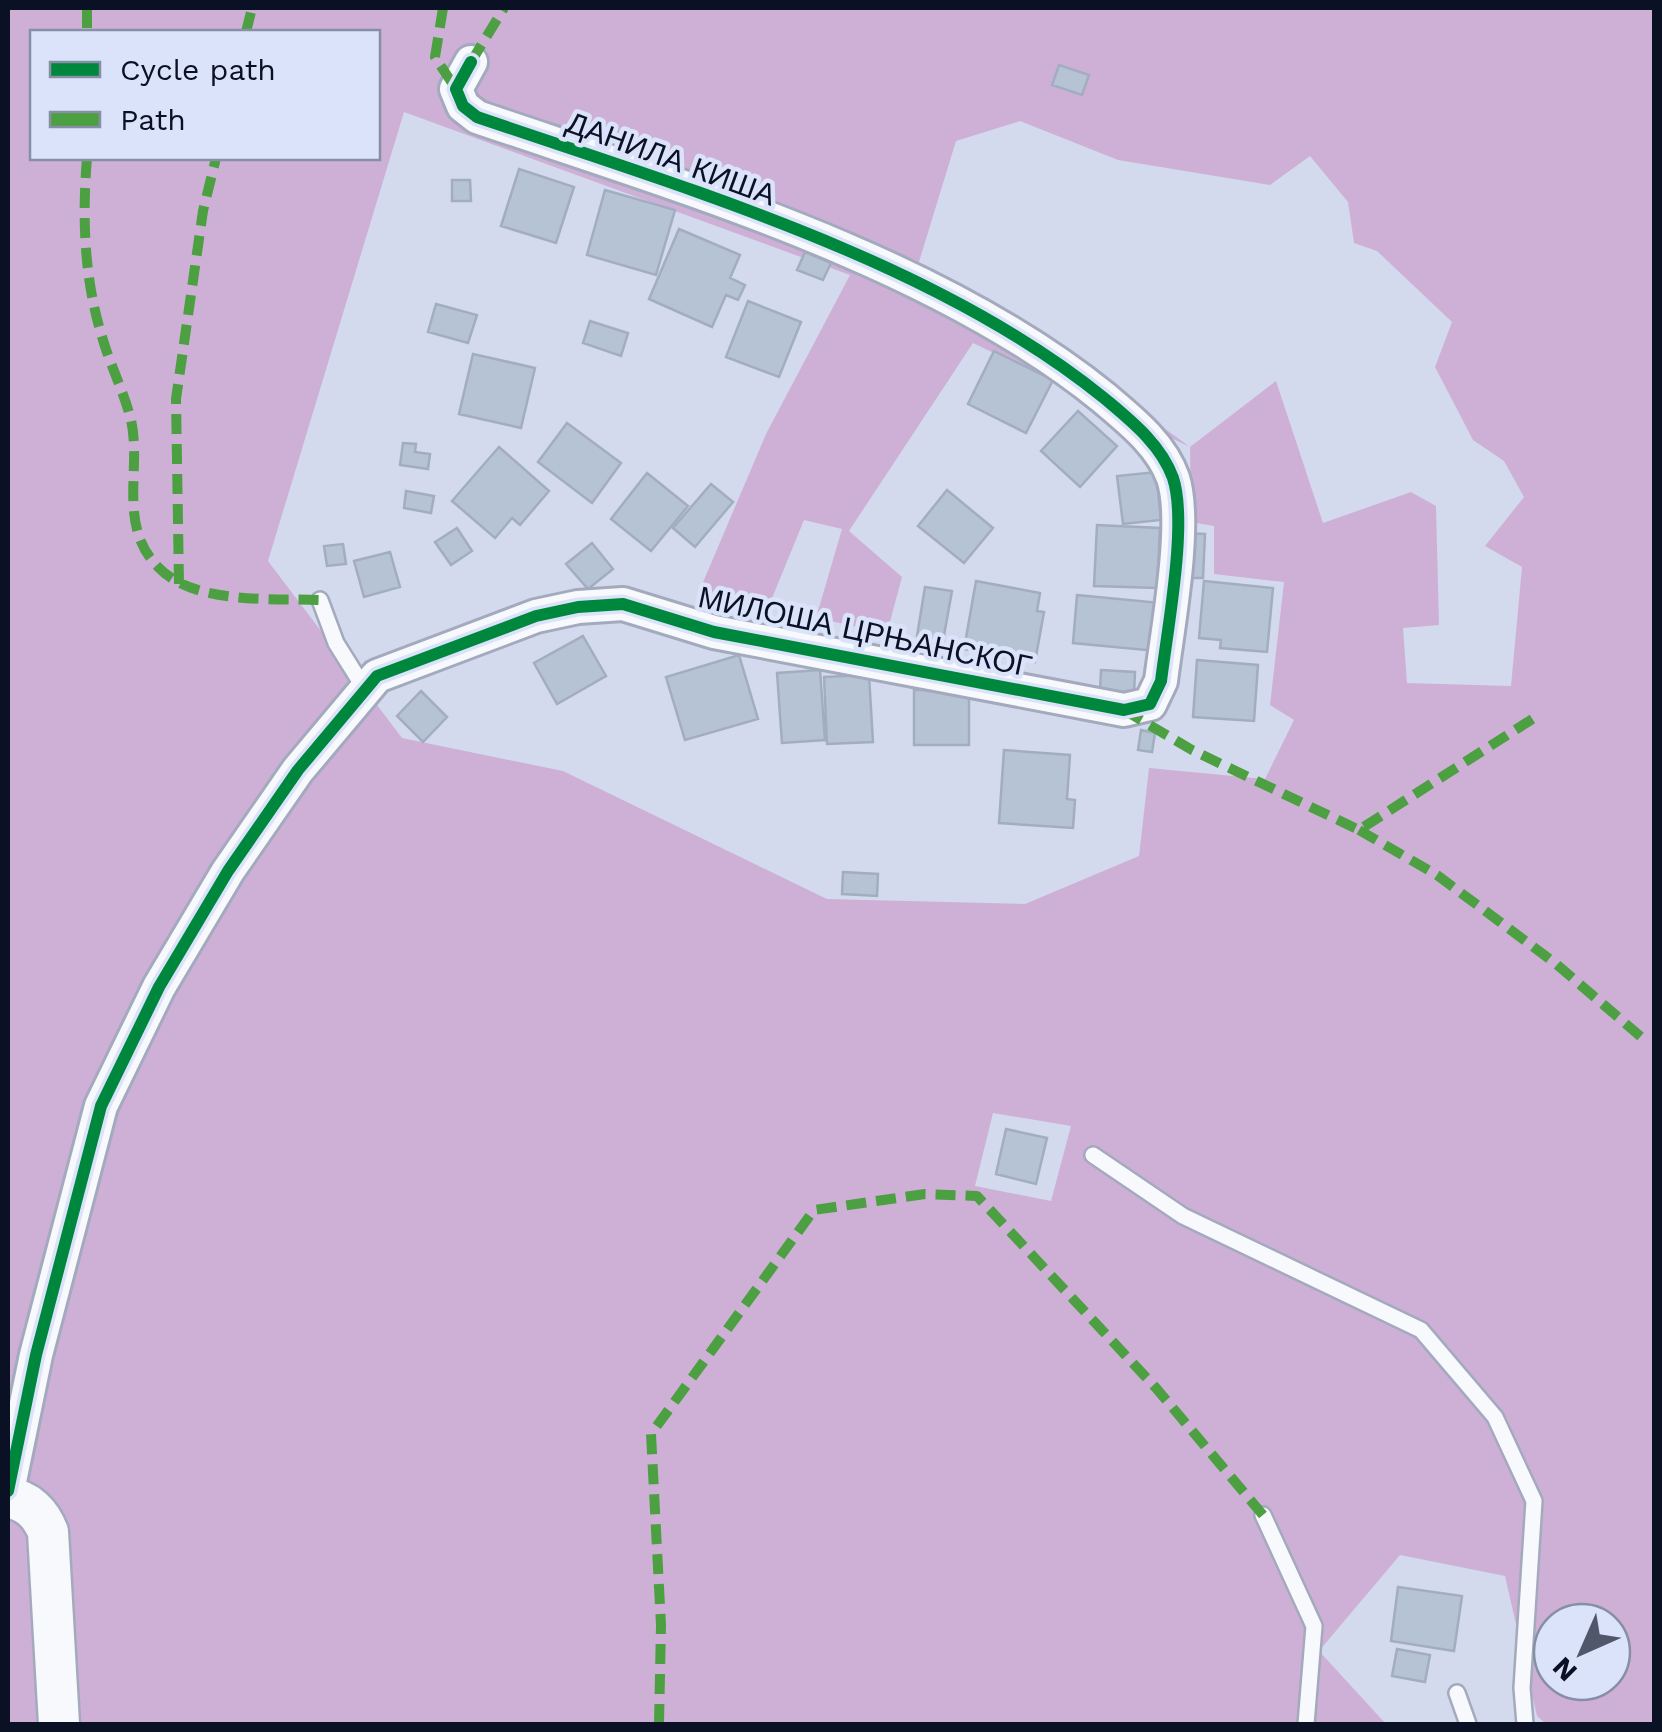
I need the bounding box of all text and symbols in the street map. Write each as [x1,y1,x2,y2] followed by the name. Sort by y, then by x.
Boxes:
[30,30,380,160] legend
[120,52,276,87] text: Cycle path
[120,102,186,137] text: Path
[562,104,781,213] street label: ДАНИЛА КИША
[695,579,1035,684] street label: МИЛОША ЦРЊАНСКОГ
[1532,1602,1632,1702] north arrow
[1546,1650,1584,1688] text: N

